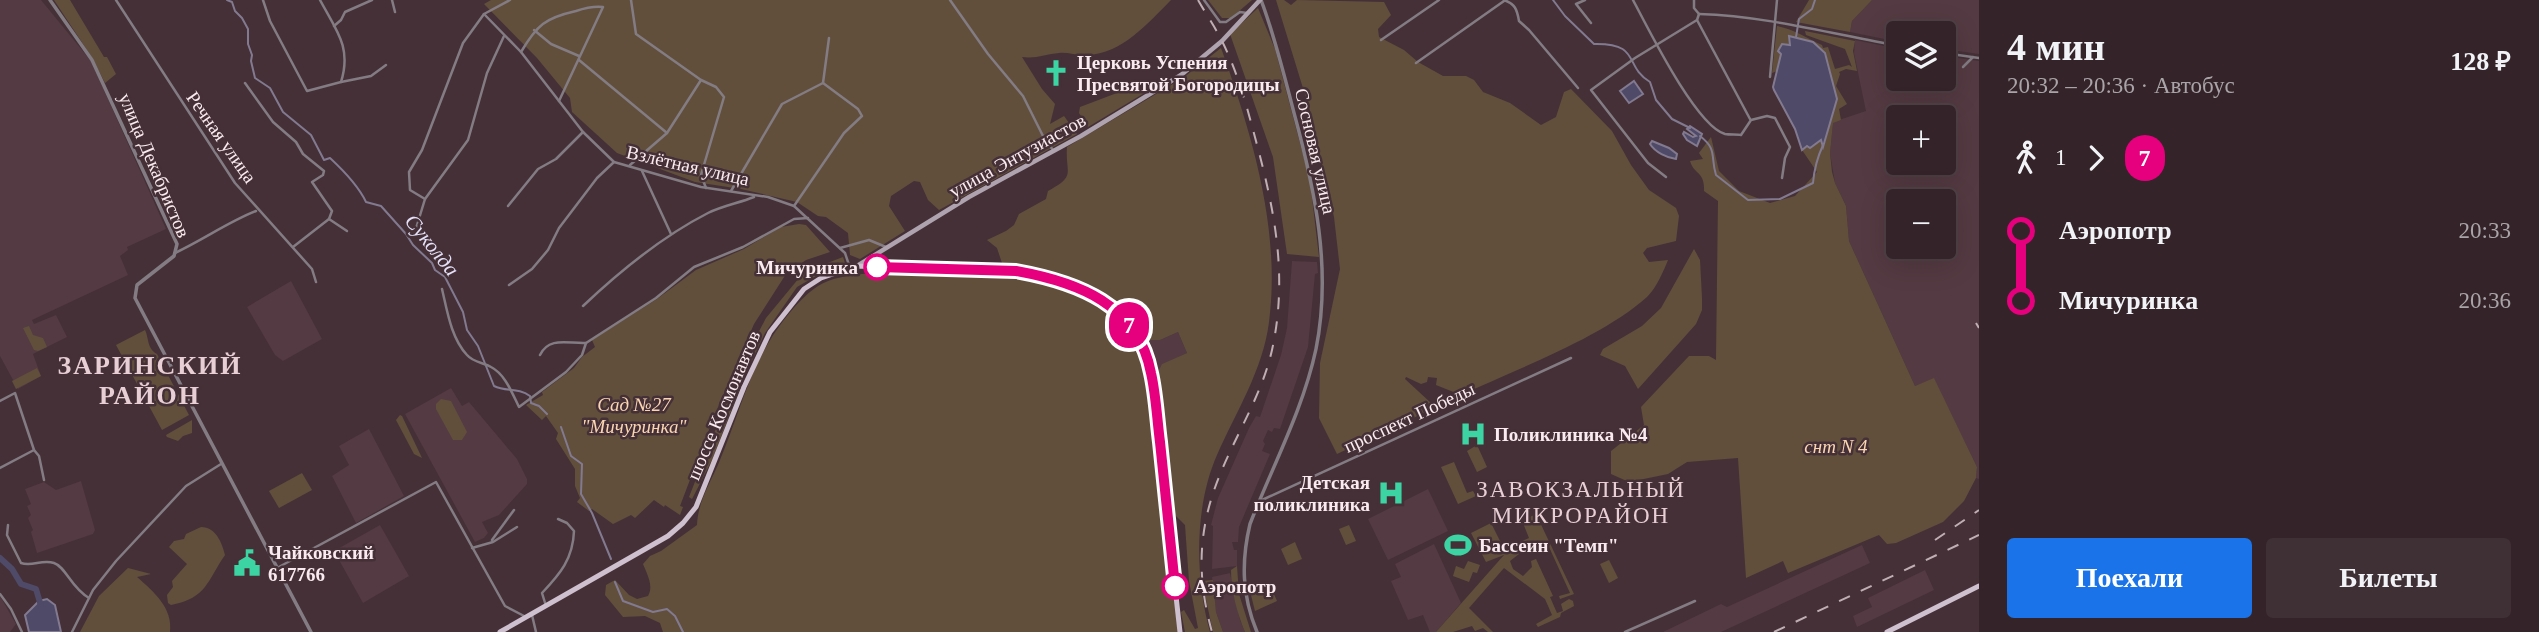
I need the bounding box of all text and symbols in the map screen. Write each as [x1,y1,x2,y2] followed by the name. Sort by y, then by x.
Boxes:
[1886,21,1956,259] map controls
[1886,21,1956,91] button: layers
[2007,26,2105,68] text: 4 мин
[2450,47,2511,76] text: 128 ₽
[1077,52,1280,95] place label: Церковь Успения Пресвятой Богородицы
[1041,58,1071,88] church icon: Церковь Успения Пресвятой Богородицы
[2007,73,2235,98] text: 20:32 – 20:36 · Автобус
[1291,86,1340,217] street label: Сосновая улица
[182,88,261,188] street label: Речная улица
[115,90,194,241] street label: улица Декабристов
[1886,105,1956,175] button: +
[945,109,1089,202] street label: улица Энтузиастов
[2007,139,2045,177] icon: walk
[2077,139,2115,177] icon: forward
[624,141,752,190] street label: Взлётная улица
[2055,145,2067,170] text: 1
[2139,145,2151,171] text: 7
[1886,189,1956,259] button: −
[400,209,464,281] water label: Суколда
[2059,216,2172,245] text: Аэропотр
[2459,218,2511,243] text: 20:33
[864,254,890,280] marker: Мичуринка
[756,257,858,278] place label: Мичуринка
[2059,286,2198,315] text: Мичуринка
[2459,288,2511,313] text: 20:36
[1106,302,1152,348] line badge: 7
[1123,312,1135,338] text: 7
[683,327,764,483] street label: шоссе Космонавтов
[58,351,242,410] district label: ЗАРИНСКИЙ РАЙОН
[1340,378,1478,457] street label: проспект Победы
[582,394,687,437] park label: Сад №27 "Мичуринка"
[1458,419,1488,449] hospital icon: Поликлиника №4
[1494,424,1648,445] place label: Поликлиника №4
[1804,436,1868,457] park label: снт N 4
[1254,472,1370,515] place label: Детская поликлиника
[1476,477,1686,528] district label: ЗАВОКЗАЛЬНЫЙ МИКРОРАЙОН
[1376,478,1406,508] hospital icon: Детская поликлиника
[1443,530,1473,560] sports icon: Бассеин "Темп"
[1479,535,1619,556] place label: Бассеин "Темп"
[2007,538,2252,618] button: Поехали
[2266,538,2511,618] button: Билеты
[268,542,374,585] place label: Чайковский 617766
[232,548,262,578] public building icon: Чайковский 617766
[1162,573,1188,599] marker: Аэропотр
[1194,576,1276,597] place label: Аэропотр

